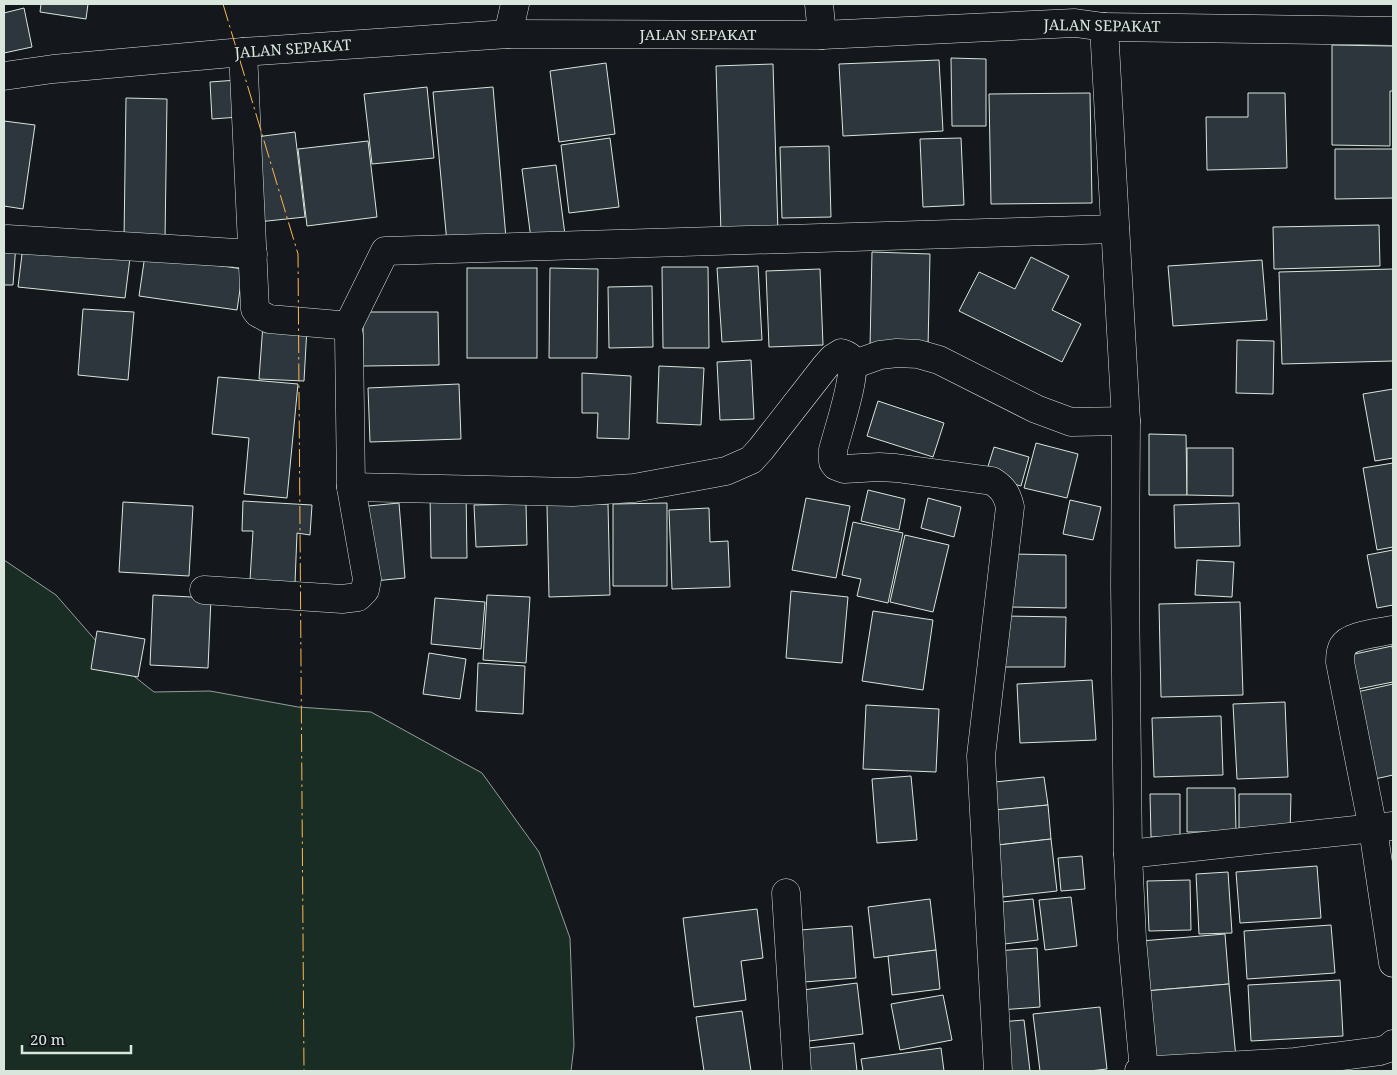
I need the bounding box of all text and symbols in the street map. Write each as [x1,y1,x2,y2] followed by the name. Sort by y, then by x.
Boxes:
[1042,14,1161,36] street label: JALAN SEPAKAT
[639,24,756,44] street label: JALAN SEPAKAT
[233,34,352,62] street label: JALAN SEPAKAT
[22,1022,131,1054] scale bar
[30,1029,65,1049] text: 20 m

